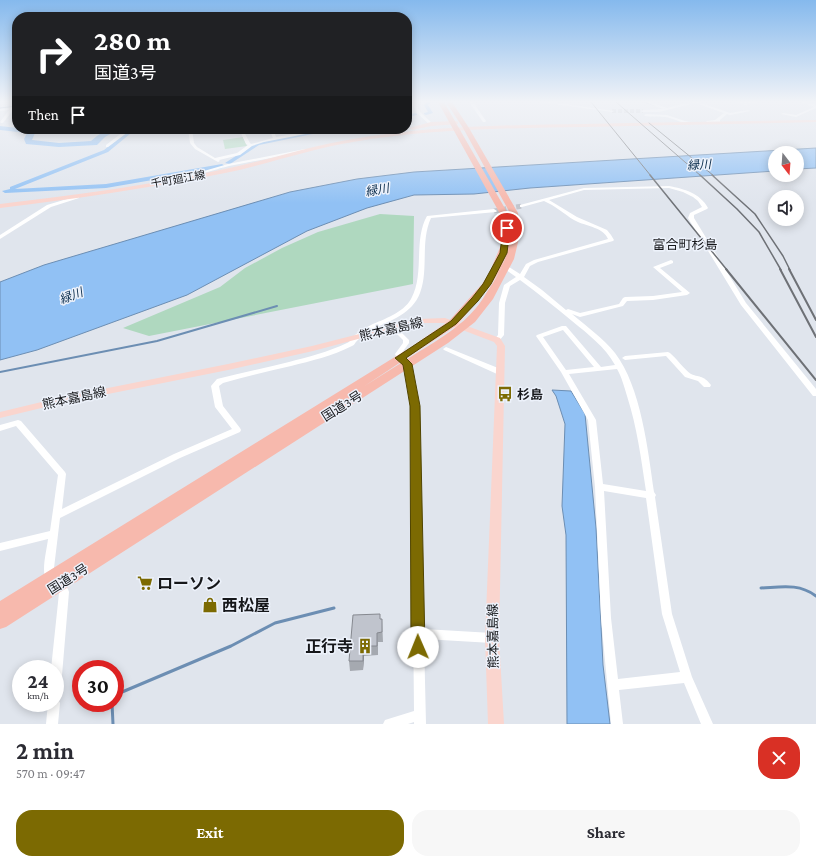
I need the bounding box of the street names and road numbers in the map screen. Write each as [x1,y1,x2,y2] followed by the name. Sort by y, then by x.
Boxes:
[150,168,206,190] street label: 千町廻江線
[358,314,424,344] street label: 熊本嘉島線
[41,384,107,412] street label: 熊本嘉島線
[319,388,365,424] street label: 国道3号
[45,561,91,597] street label: 国道3号
[485,603,501,669] street label: 熊本嘉島線

